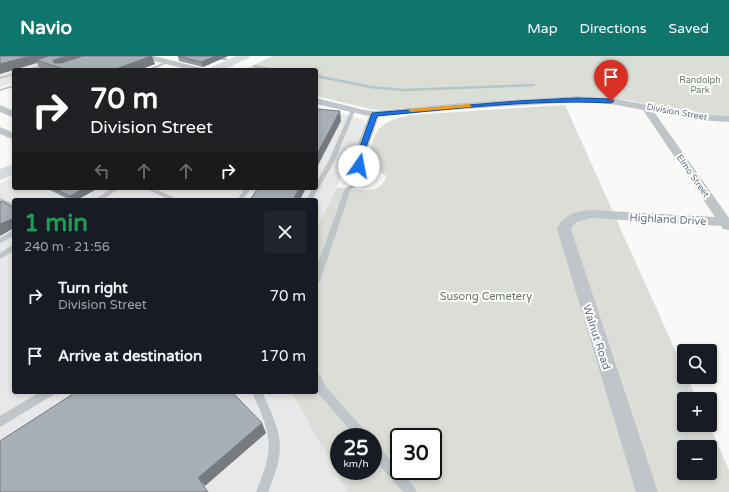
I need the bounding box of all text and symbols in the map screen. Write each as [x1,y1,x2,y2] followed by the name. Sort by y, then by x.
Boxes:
[20,17,72,39] text: Navio
[527,20,558,37] text: Map
[580,20,647,37] text: Directions
[669,20,709,37] text: Saved
[594,60,628,101] pin
[600,66,622,88] icon: arrive
[679,75,721,96] park label: Randolph Park
[90,82,158,116] text: 70 m
[24,84,76,136] icon: right
[646,102,709,123] street label: Division Street
[90,116,213,138] text: Division Street
[338,145,380,187] position arrow
[674,153,712,200] street label: Elmo Street
[91,160,113,182] icon: left
[133,160,155,182] icon: ahead
[175,160,197,182] icon: ahead
[217,160,239,182] icon: right
[24,209,88,238] text: 1 min
[264,211,306,253] button: close
[629,211,707,228] street label: Highland Drive
[24,239,110,255] text: 240 m · 21:56
[58,279,128,297] text: Turn right
[24,285,46,307] icon: right
[269,287,306,305] text: 70 m
[440,290,532,303] park label: Susong Cemetery
[58,297,147,313] text: Division Street
[580,303,613,371] street label: Walnut Road
[677,344,717,480] map controls
[677,344,717,384] button: search
[24,345,46,367] icon: arrive
[58,347,202,365] text: Arrive at destination
[260,347,306,365] text: 170 m
[677,392,717,432] button: +
[390,428,442,480] speed limit sign: 30
[343,437,369,461] text: 25
[677,440,717,480] button: −
[343,458,369,470] text: km/h

